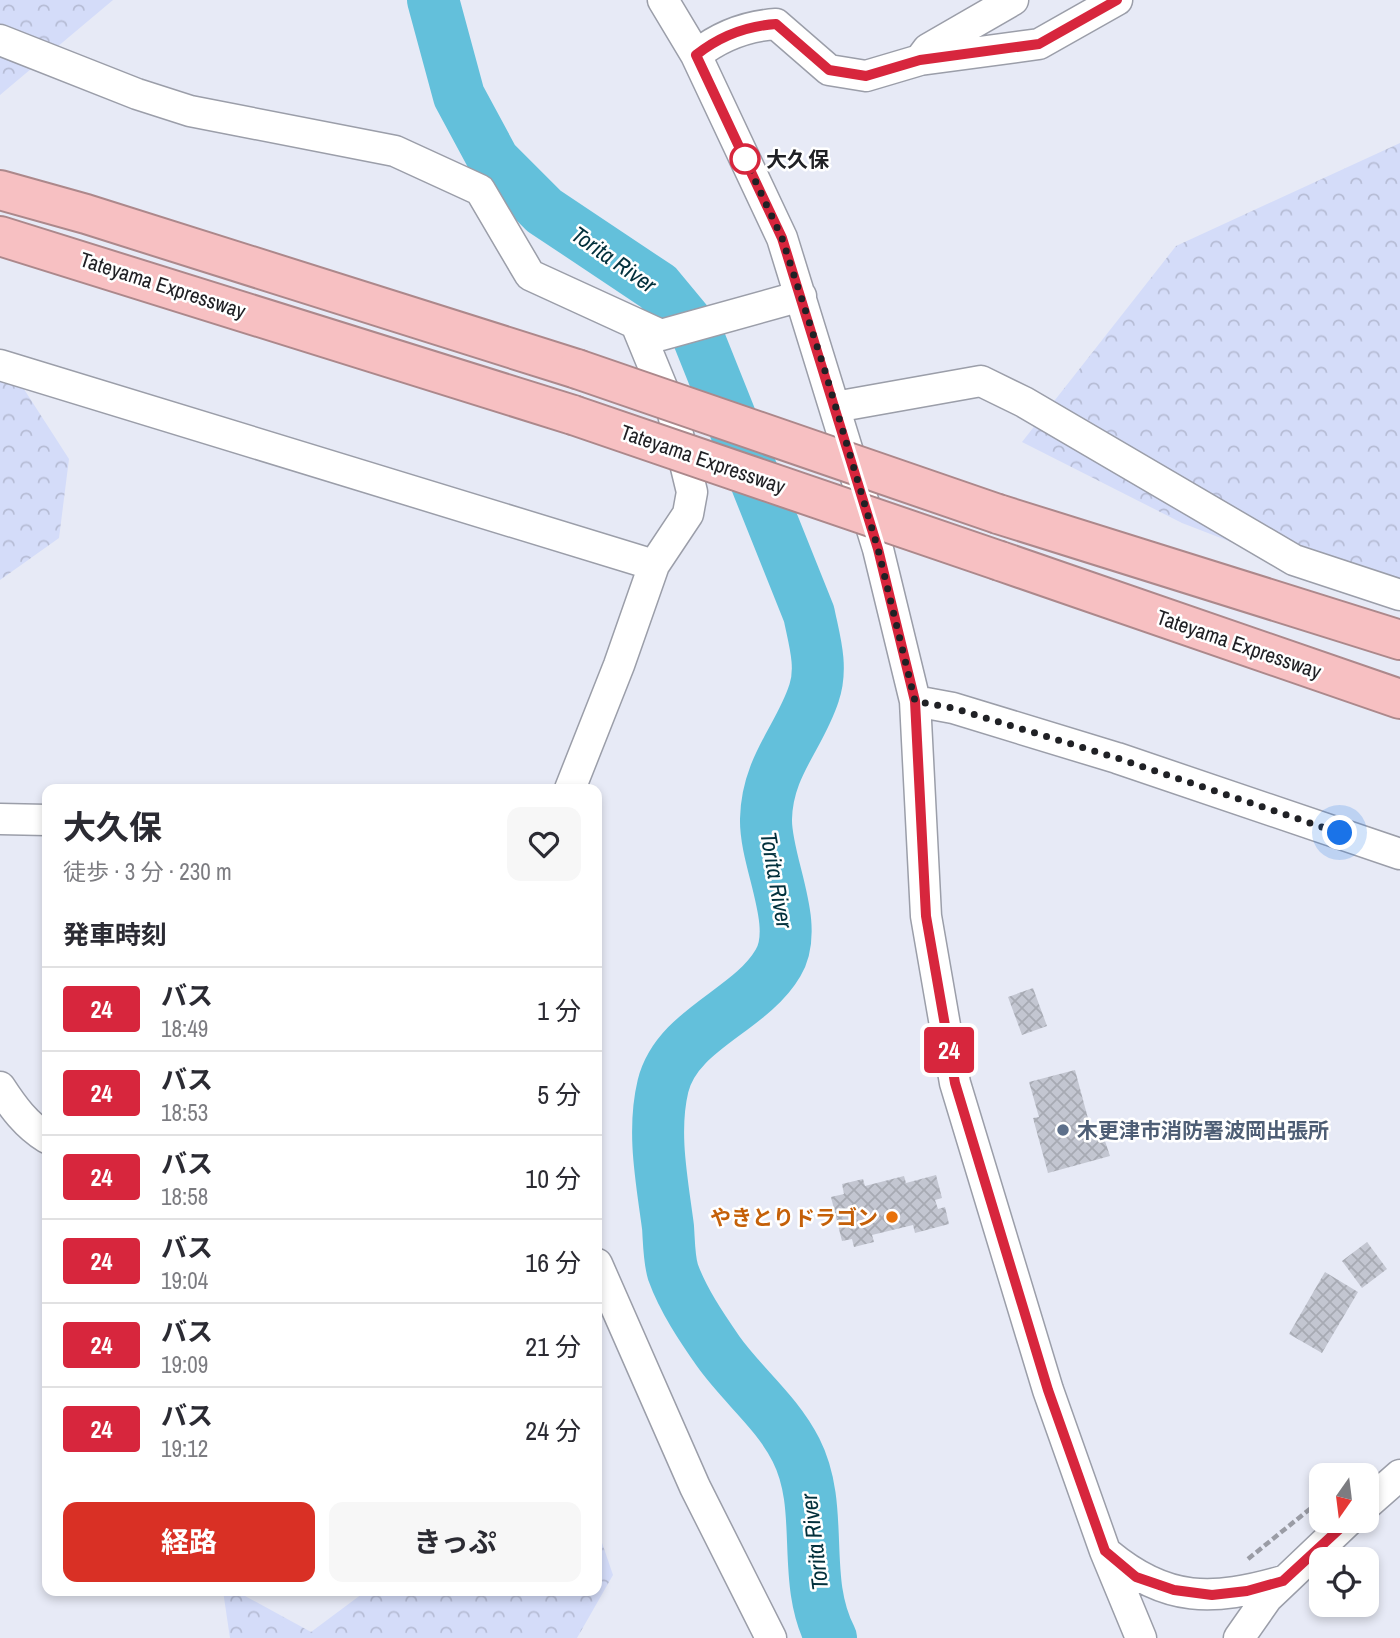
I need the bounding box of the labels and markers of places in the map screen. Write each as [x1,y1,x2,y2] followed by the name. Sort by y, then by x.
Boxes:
[730,144,760,174] marker: 大久保
[766,145,830,174] place label: 大久保
[1077,1116,1329,1145] place label: 木更津市消防署波岡出張所
[1055,1122,1071,1138] marker: 木更津市消防署波岡出張所
[710,1203,878,1232] place label: やきとりドラゴン
[884,1209,900,1225] marker: やきとりドラゴン

